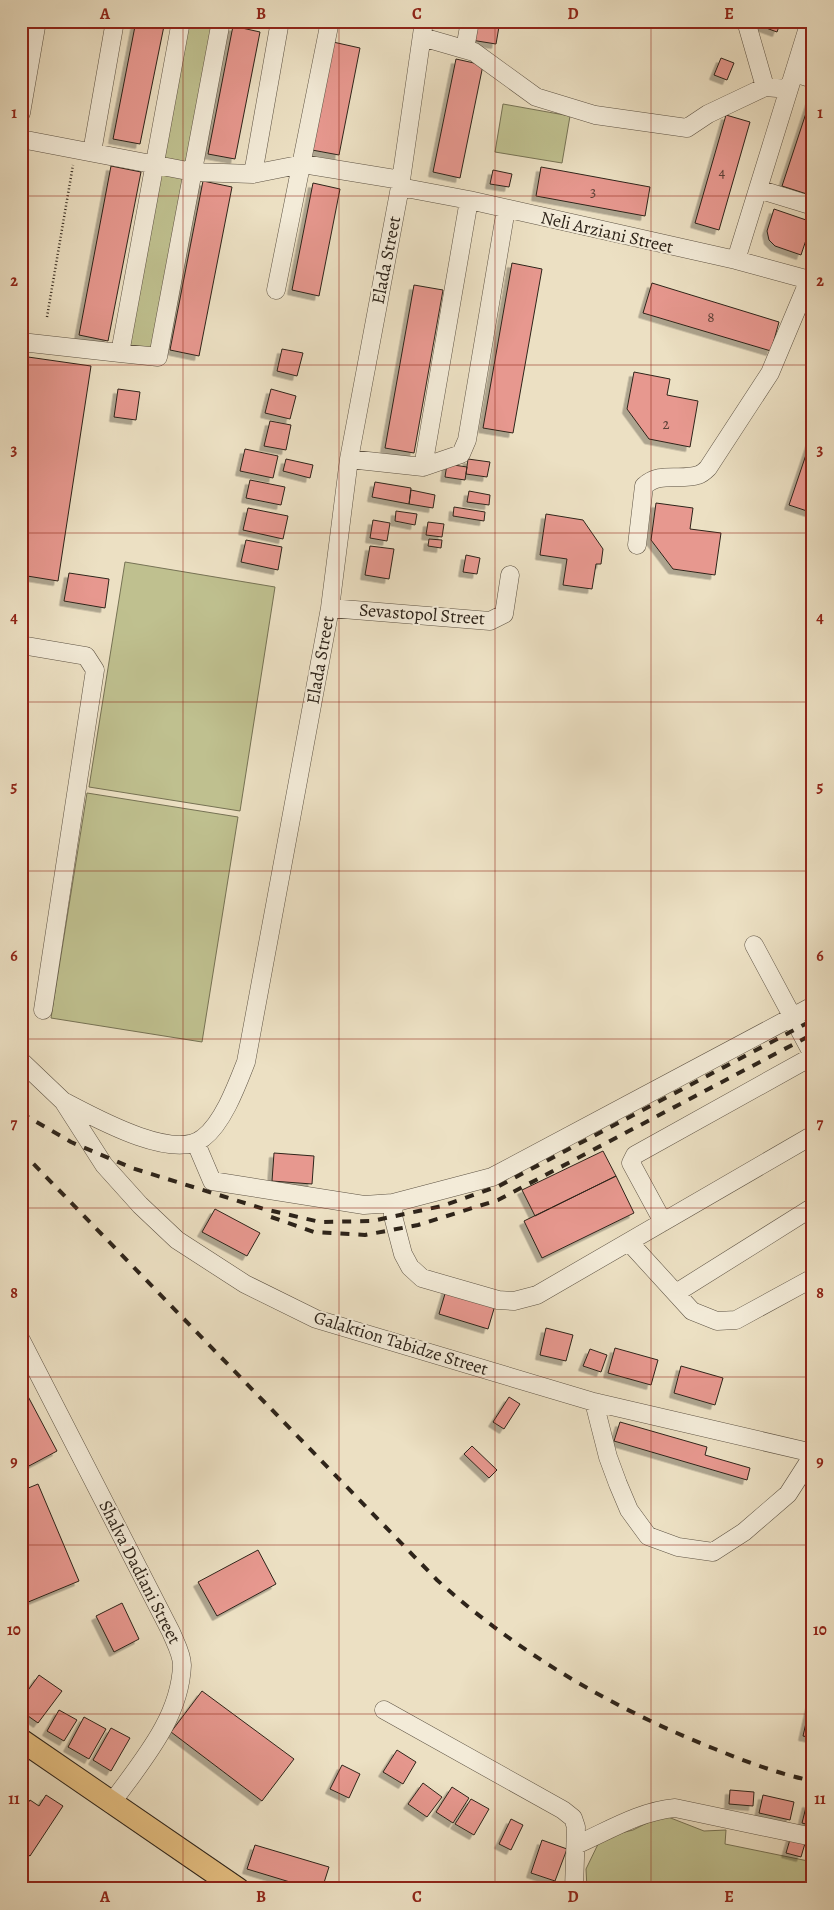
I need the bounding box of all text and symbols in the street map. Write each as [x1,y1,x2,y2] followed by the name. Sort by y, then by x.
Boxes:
[99,3,111,25] text: A
[256,3,266,25] text: B
[412,3,422,25] text: C
[567,3,579,25] text: D
[724,3,734,25] text: E
[11,102,17,124] text: 1
[817,102,823,124] text: 1
[719,162,726,182] house number: 4
[590,182,596,202] house number: 3
[538,205,676,259] street label: Neli Arziani Street
[366,214,406,306] street label: Elada Street
[10,270,18,292] text: 2
[816,270,824,292] text: 2
[707,307,715,327] house number: 8
[662,414,670,434] house number: 2
[11,439,18,461] text: 3
[817,439,824,461] text: 3
[358,598,486,630] street label: Sevastopol Street
[10,607,18,629] text: 4
[816,607,824,629] text: 4
[300,614,340,706] street label: Elada Street
[11,776,18,798] text: 5
[817,776,824,798] text: 5
[10,945,18,967] text: 6
[816,945,824,967] text: 6
[11,1113,18,1135] text: 7
[817,1113,824,1135] text: 7
[10,1282,18,1304] text: 8
[816,1282,824,1304] text: 8
[311,1305,491,1381] street label: Galaktion Tabidze Street
[10,1451,18,1473] text: 9
[816,1451,824,1473] text: 9
[93,1496,187,1648] street label: Shalva Dadiani Street
[7,1619,21,1641] text: 10
[813,1619,827,1641] text: 10
[8,1788,20,1810] text: 11
[814,1788,826,1810] text: 11
[99,1886,111,1908] text: A
[256,1886,266,1908] text: B
[412,1886,422,1908] text: C
[567,1886,579,1908] text: D
[724,1886,734,1908] text: E

